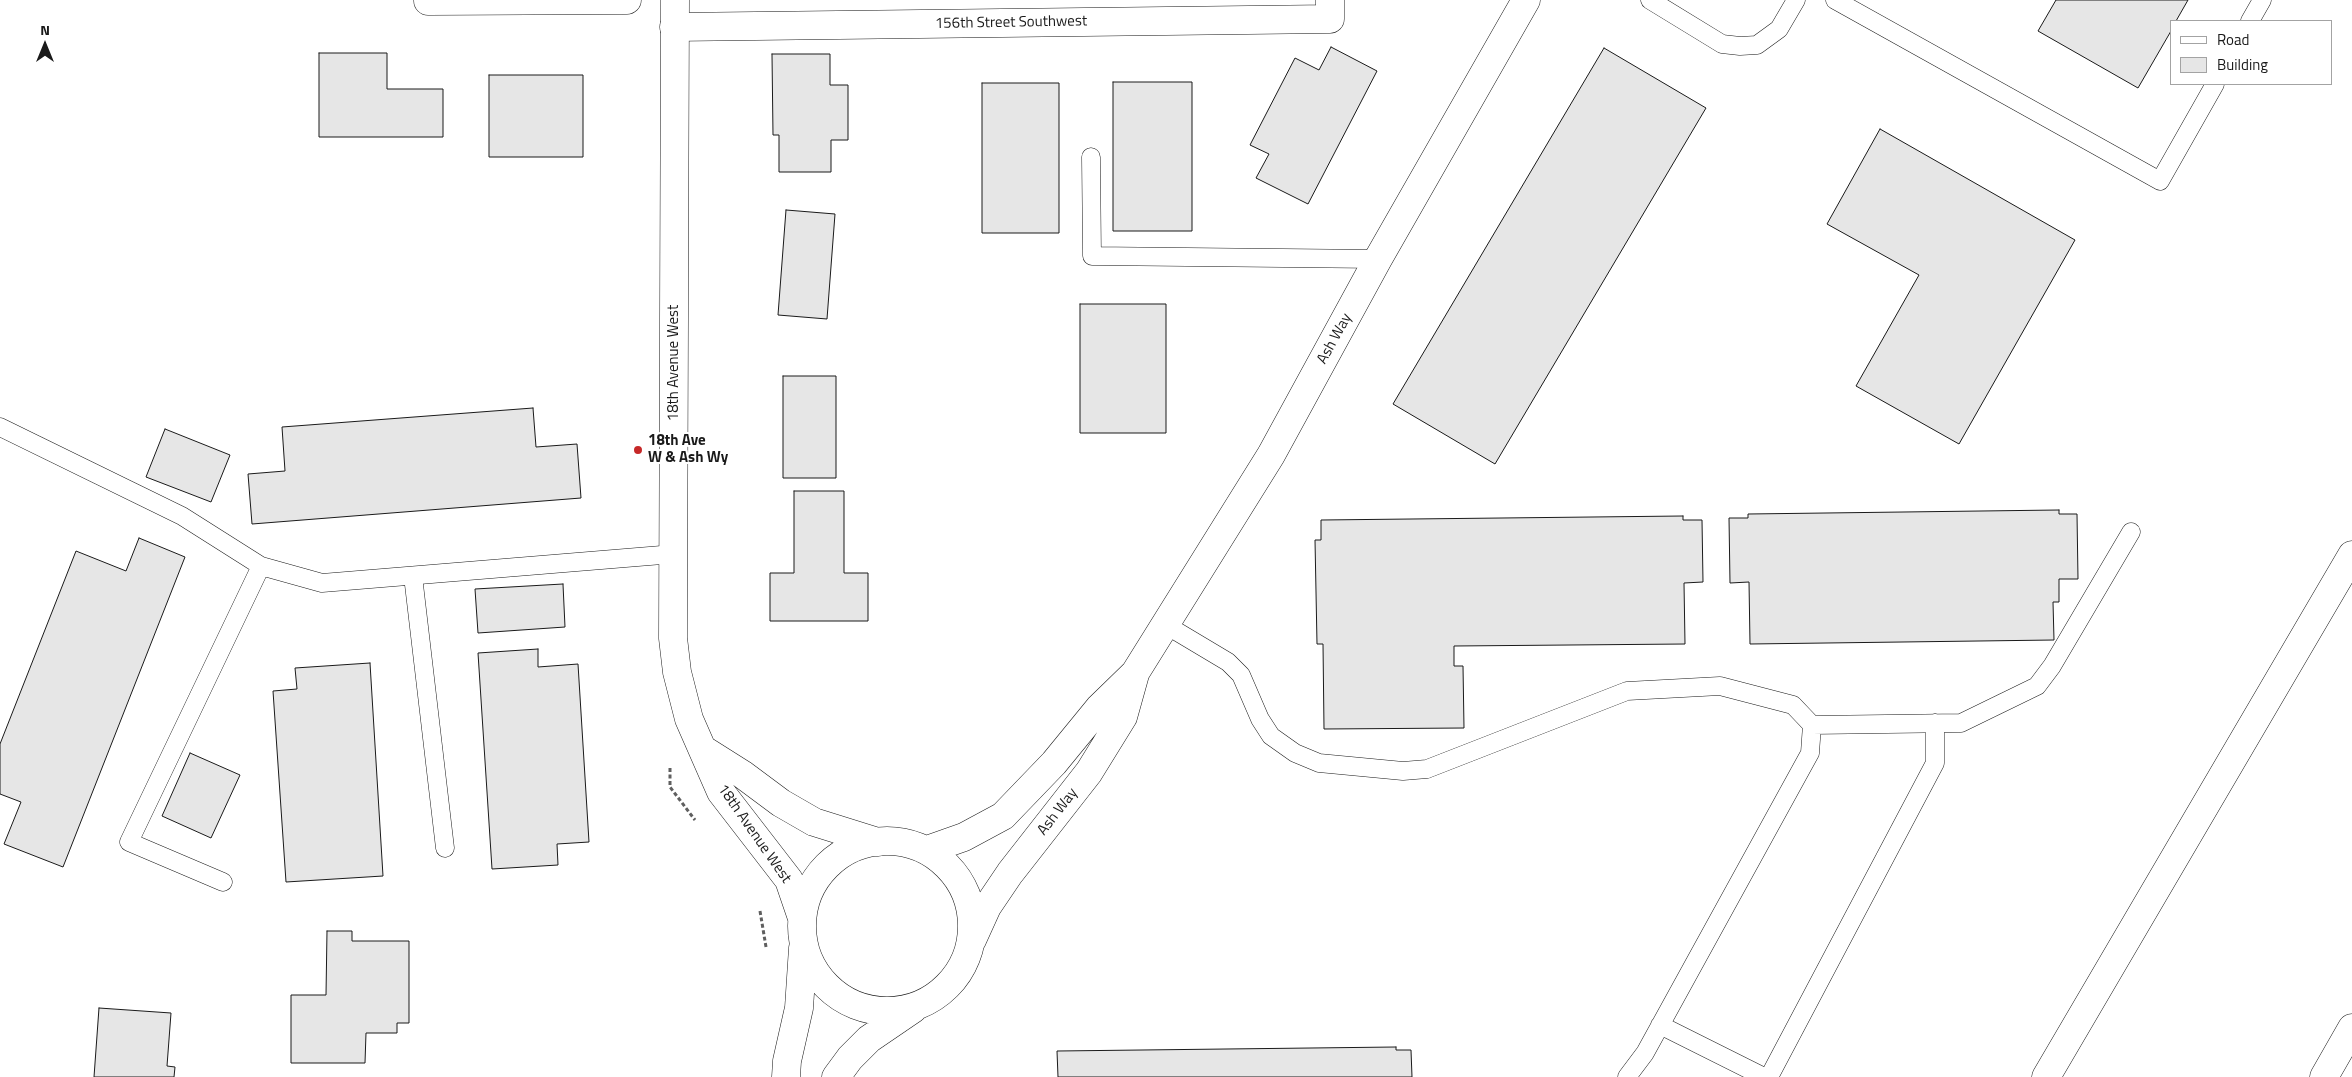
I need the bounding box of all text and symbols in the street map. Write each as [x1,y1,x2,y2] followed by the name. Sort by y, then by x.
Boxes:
[935,13,1087,33] street label: 156th Street Southwest
[40,19,50,40] text: N
[20,20,70,70] north arrow
[2170,20,2332,85] legend
[2217,28,2249,51] text: Road
[2217,53,2268,76] text: Building
[665,305,683,421] street label: 18th Avenue West
[1314,311,1356,367] street label: Ash Way
[648,432,728,467] place label: 18th Ave W & Ash Wy
[632,444,644,456] marker: 18th Ave W & Ash Wy
[713,781,795,887] street label: 18th Avenue West
[1034,785,1082,839] street label: Ash Way

